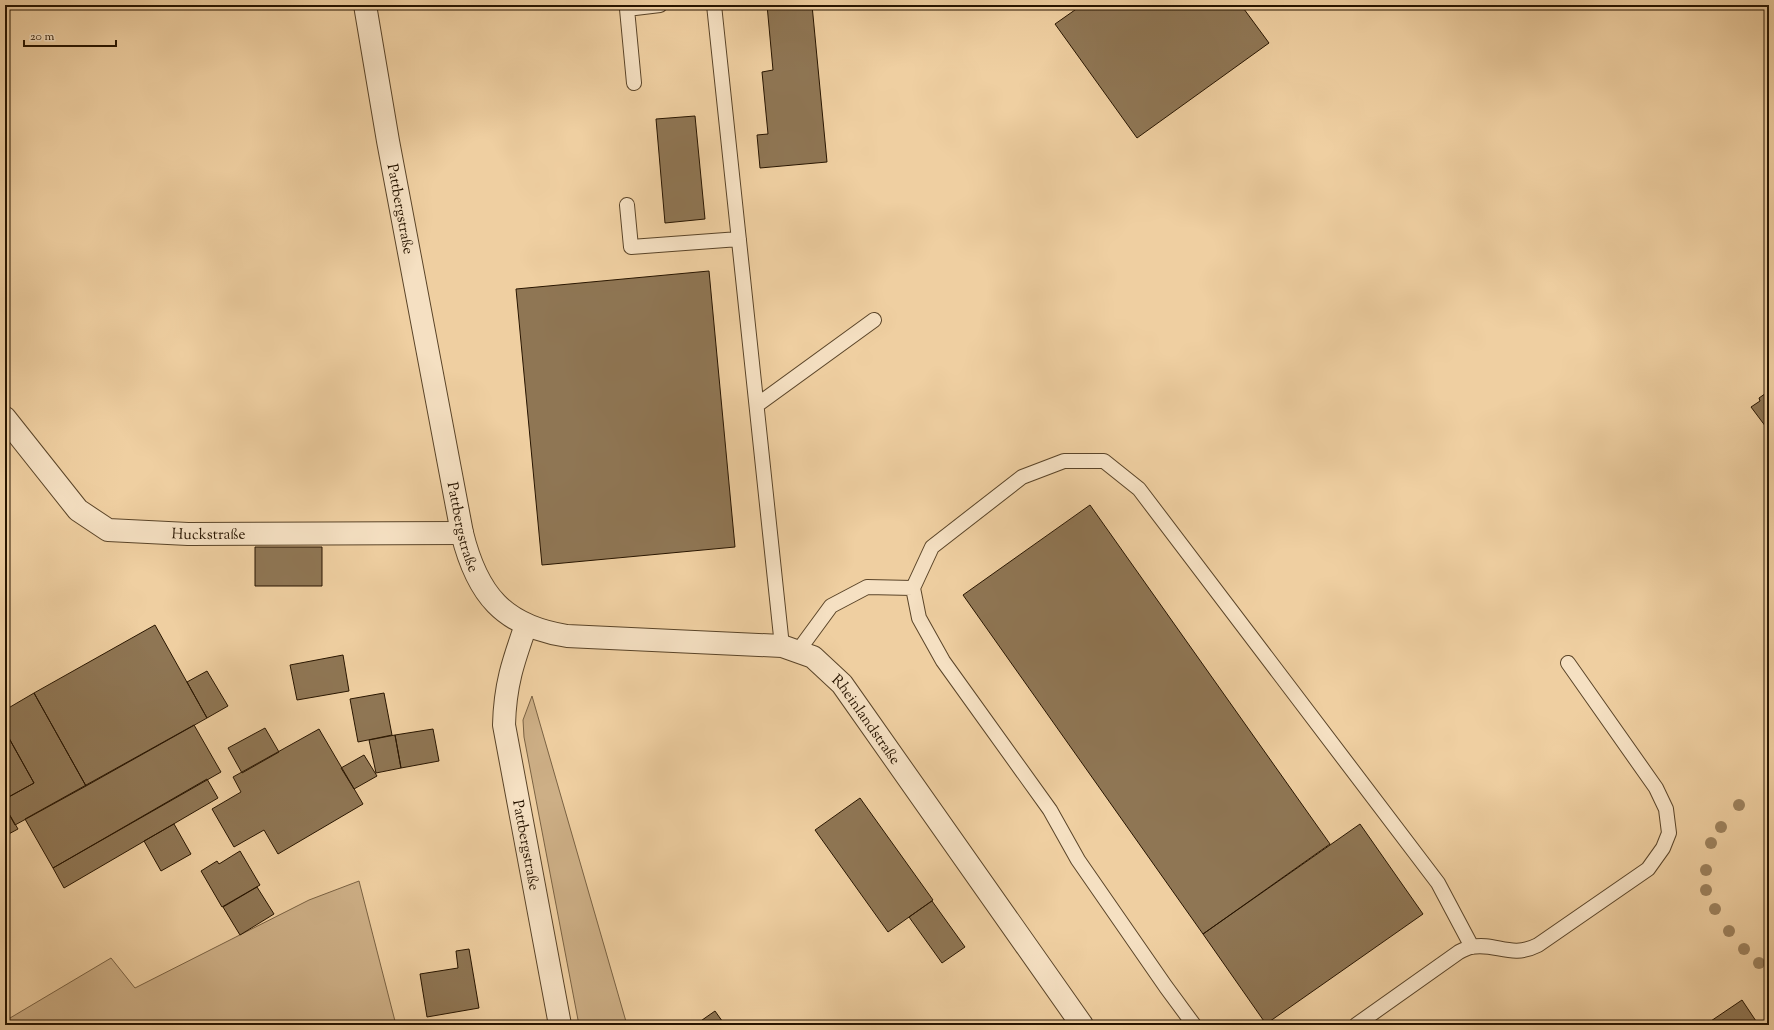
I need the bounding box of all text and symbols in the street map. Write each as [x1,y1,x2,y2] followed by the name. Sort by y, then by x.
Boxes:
[24,22,116,48] scale bar
[30,28,55,46] text: 20 m
[381,162,418,256] street label: Pattbergstraße
[441,480,483,576] street label: Pattbergstraße
[171,524,245,546] street label: Huckstraße
[826,670,905,769] street label: Rheinlandstraße
[506,798,544,892] street label: Pattbergstraße

